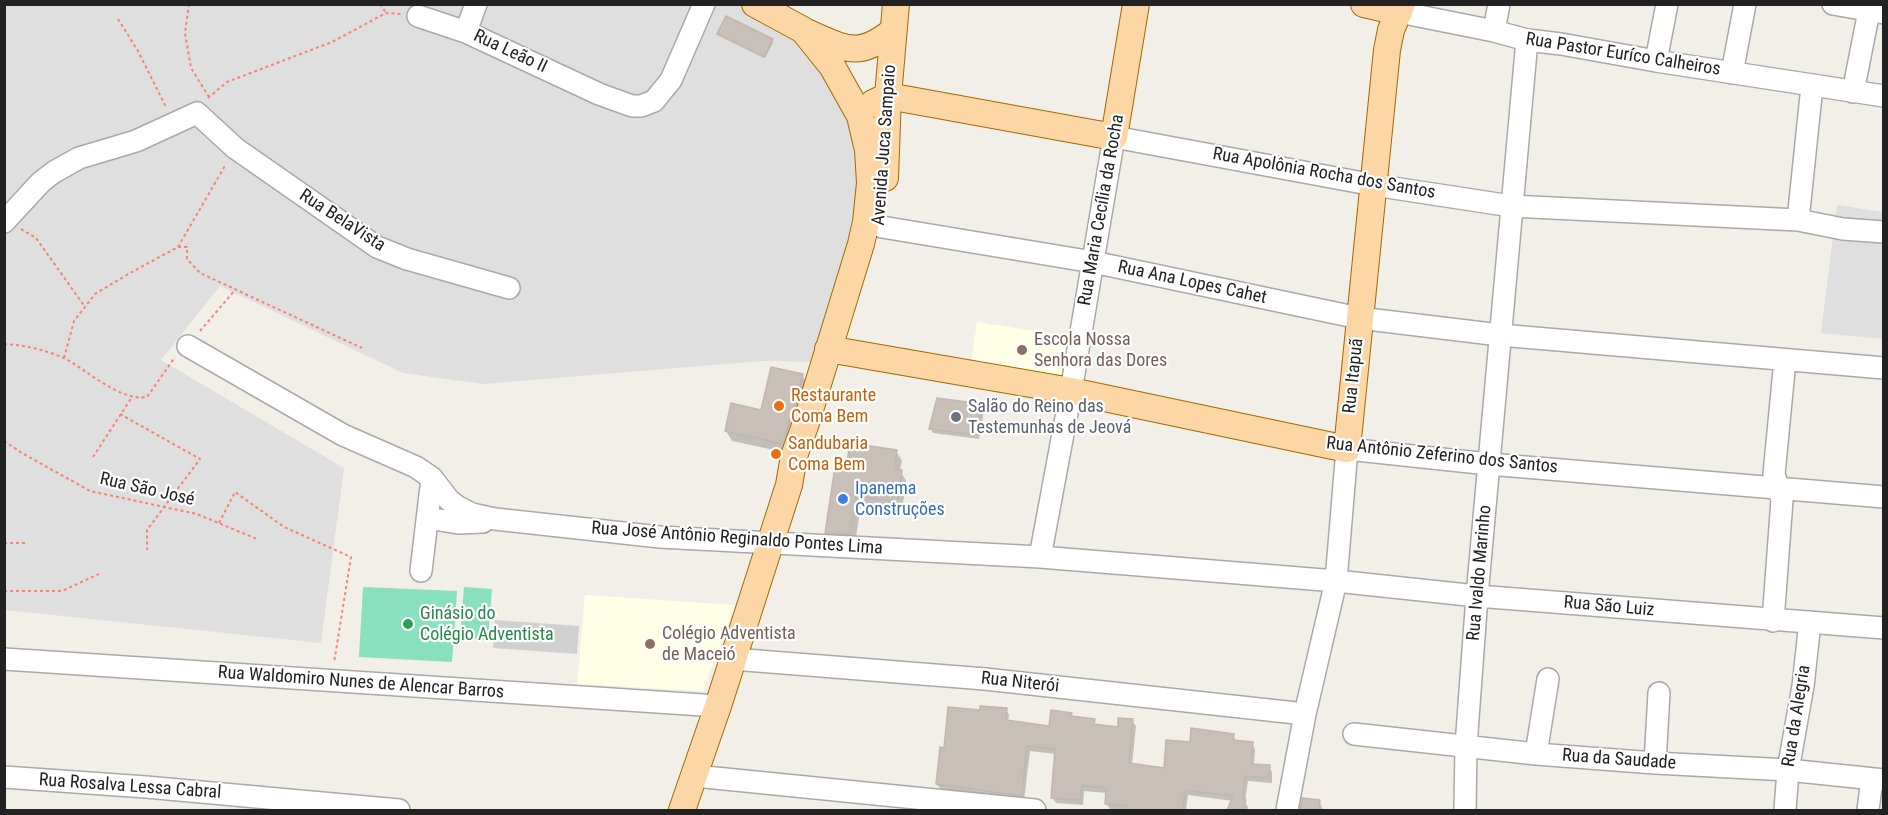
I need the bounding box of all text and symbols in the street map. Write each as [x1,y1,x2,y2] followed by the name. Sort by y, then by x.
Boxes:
[470,26,550,78] street label: Rua Leão II
[1524,29,1722,81] street label: Rua Pastor Euríco Calheiros
[869,64,901,226] street label: Avenida Juca Sampaio
[1075,113,1129,307] street label: Rua Maria Cecília da Rocha
[1211,144,1437,204] street label: Rua Apolônia Rocha dos Santos
[295,185,389,257] street label: Rua BelaVista
[1116,257,1268,309] street label: Rua Ana Lopes Cahet
[1034,329,1167,372] place label: Escola Nossa Senhora das Dores
[1339,337,1369,415] street label: Rua Itapuã
[1015,343,1029,357] marker: Escola Nossa Senhora das Dores
[791,385,876,428] place label: Restaurante Coma Bem
[968,396,1131,438] place label: Salão do Reino das Testemunhas de Jeová
[772,399,786,413] marker: Restaurante Coma Bem
[949,410,963,424] marker: Salão do Reino das Testemunhas de Jeová
[788,433,868,476] place label: Sandubaria Coma Bem
[1325,433,1559,479] street label: Rua Antônio Zeferino dos Santos
[769,447,783,461] marker: Sandubaria Coma Bem
[98,469,196,511] street label: Rua São José
[855,478,945,520] place label: Ipanema Construções
[836,492,850,506] marker: Ipanema Construções
[1463,504,1497,642] street label: Rua Ivaldo Marinho
[591,518,883,560] street label: Rua José Antônio Reginaldo Pontes Lima
[1563,592,1655,622] street label: Rua São Luiz
[420,603,554,646] place label: Ginásio do Colégio Adventista
[401,617,415,631] marker: Ginásio do Colégio Adventista
[662,623,796,666] place label: Colégio Adventista de Maceió
[643,637,657,651] marker: Colégio Adventista de Maceió
[217,662,505,704] street label: Rua Waldomiro Nunes de Alencar Barros
[1778,664,1816,768] street label: Rua da Alegria
[980,668,1060,698] street label: Rua Niterói
[1561,745,1677,775] street label: Rua da Saudade
[38,770,222,804] street label: Rua Rosalva Lessa Cabral

